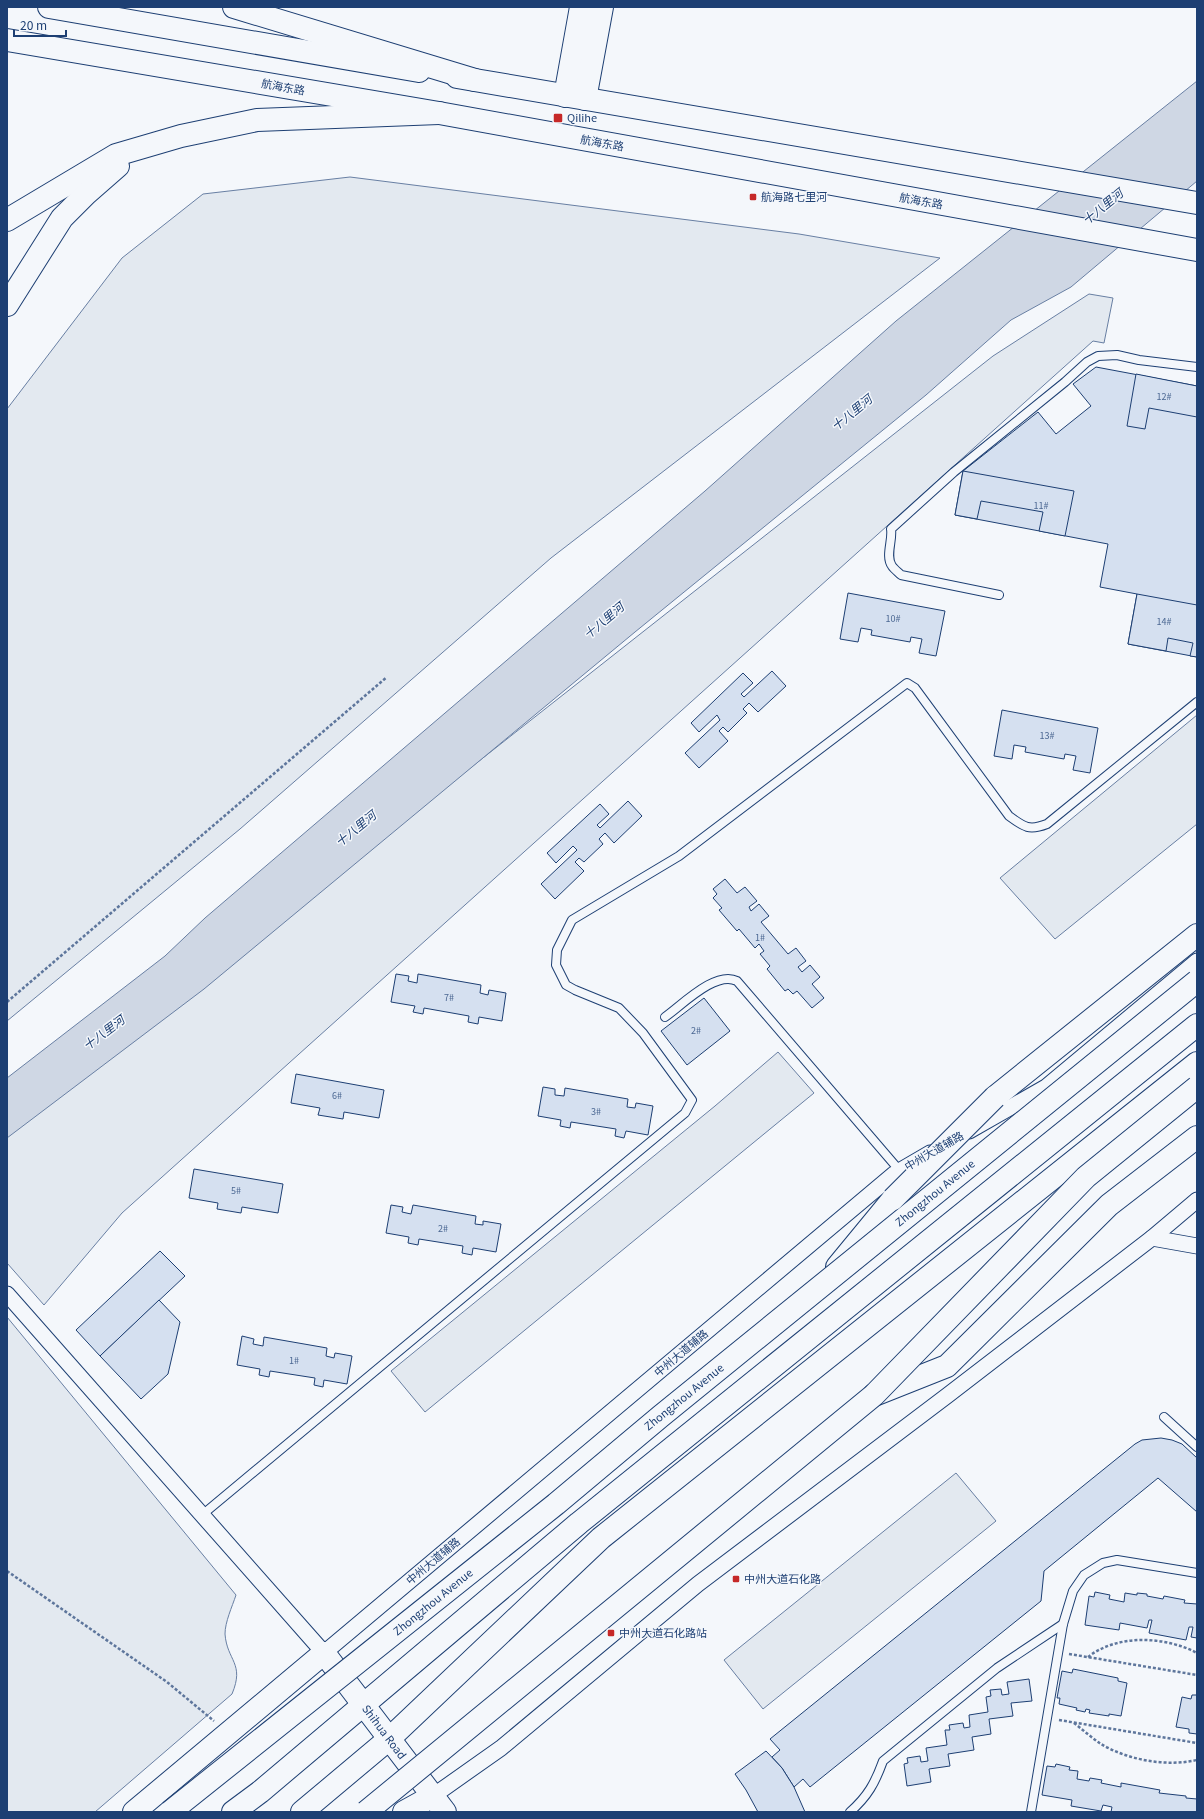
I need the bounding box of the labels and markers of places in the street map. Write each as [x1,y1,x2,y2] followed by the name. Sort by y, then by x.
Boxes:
[567,109,597,125] place label: Qilihe
[552,112,564,124] marker: Qilihe
[761,188,827,204] place label: 航海路七里河
[748,192,758,202] marker: 航海路七里河
[744,1570,821,1586] place label: 中州大道石化路
[731,1574,741,1584] marker: 中州大道石化路
[619,1624,707,1640] place label: 中州大道石化路站
[606,1628,616,1638] marker: 中州大道石化路站

